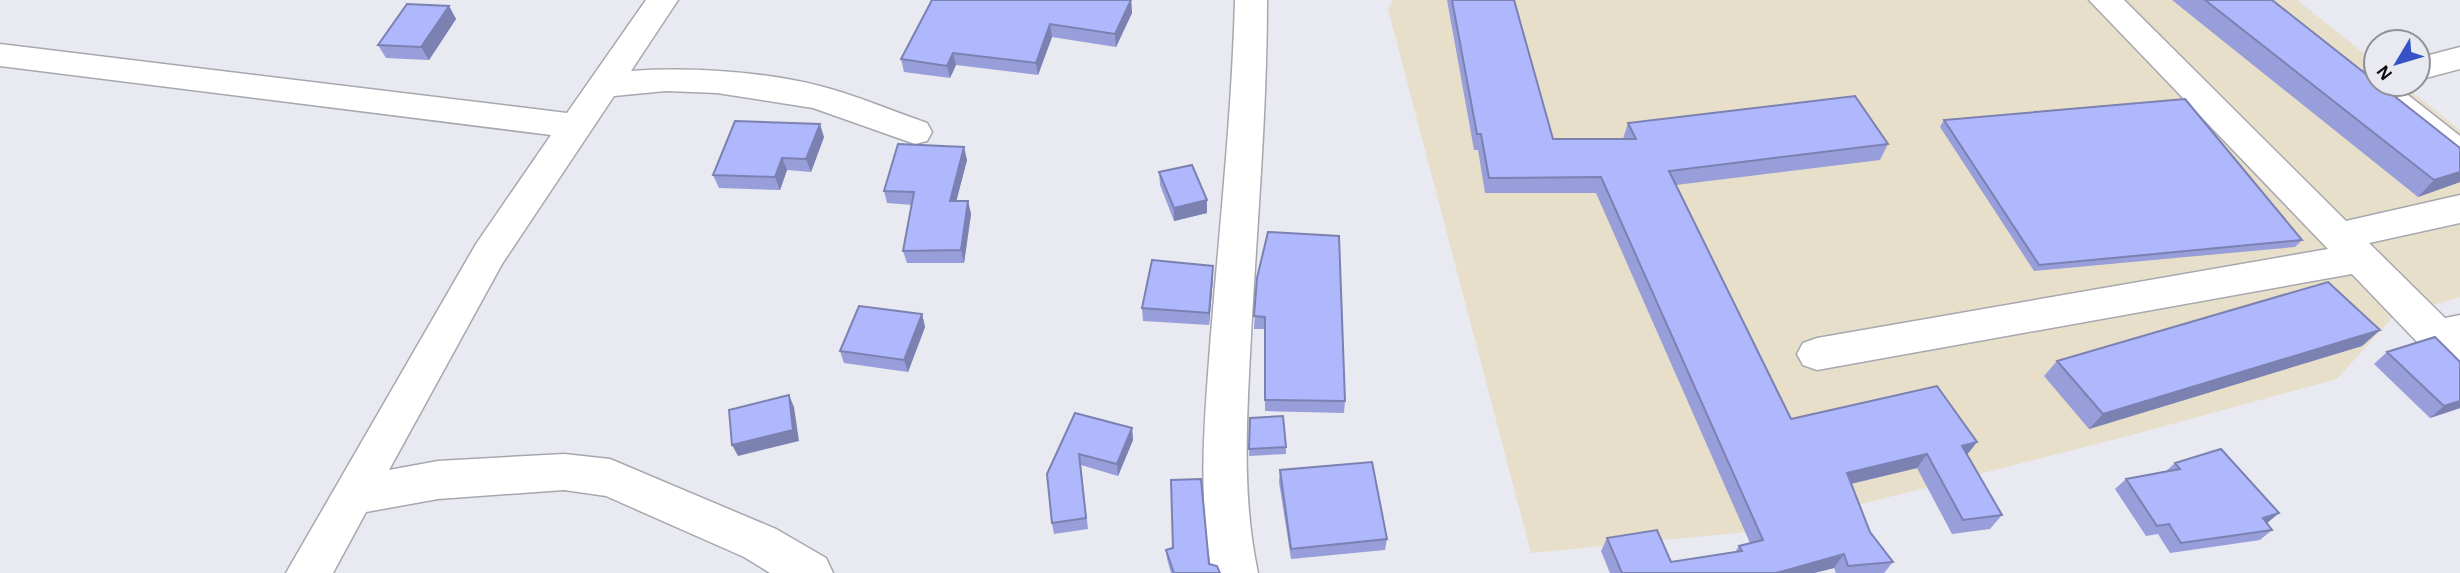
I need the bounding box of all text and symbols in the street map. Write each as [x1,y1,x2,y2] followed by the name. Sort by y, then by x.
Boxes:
[2362,28,2432,98] north arrow
[2373,61,2396,84] text: N

